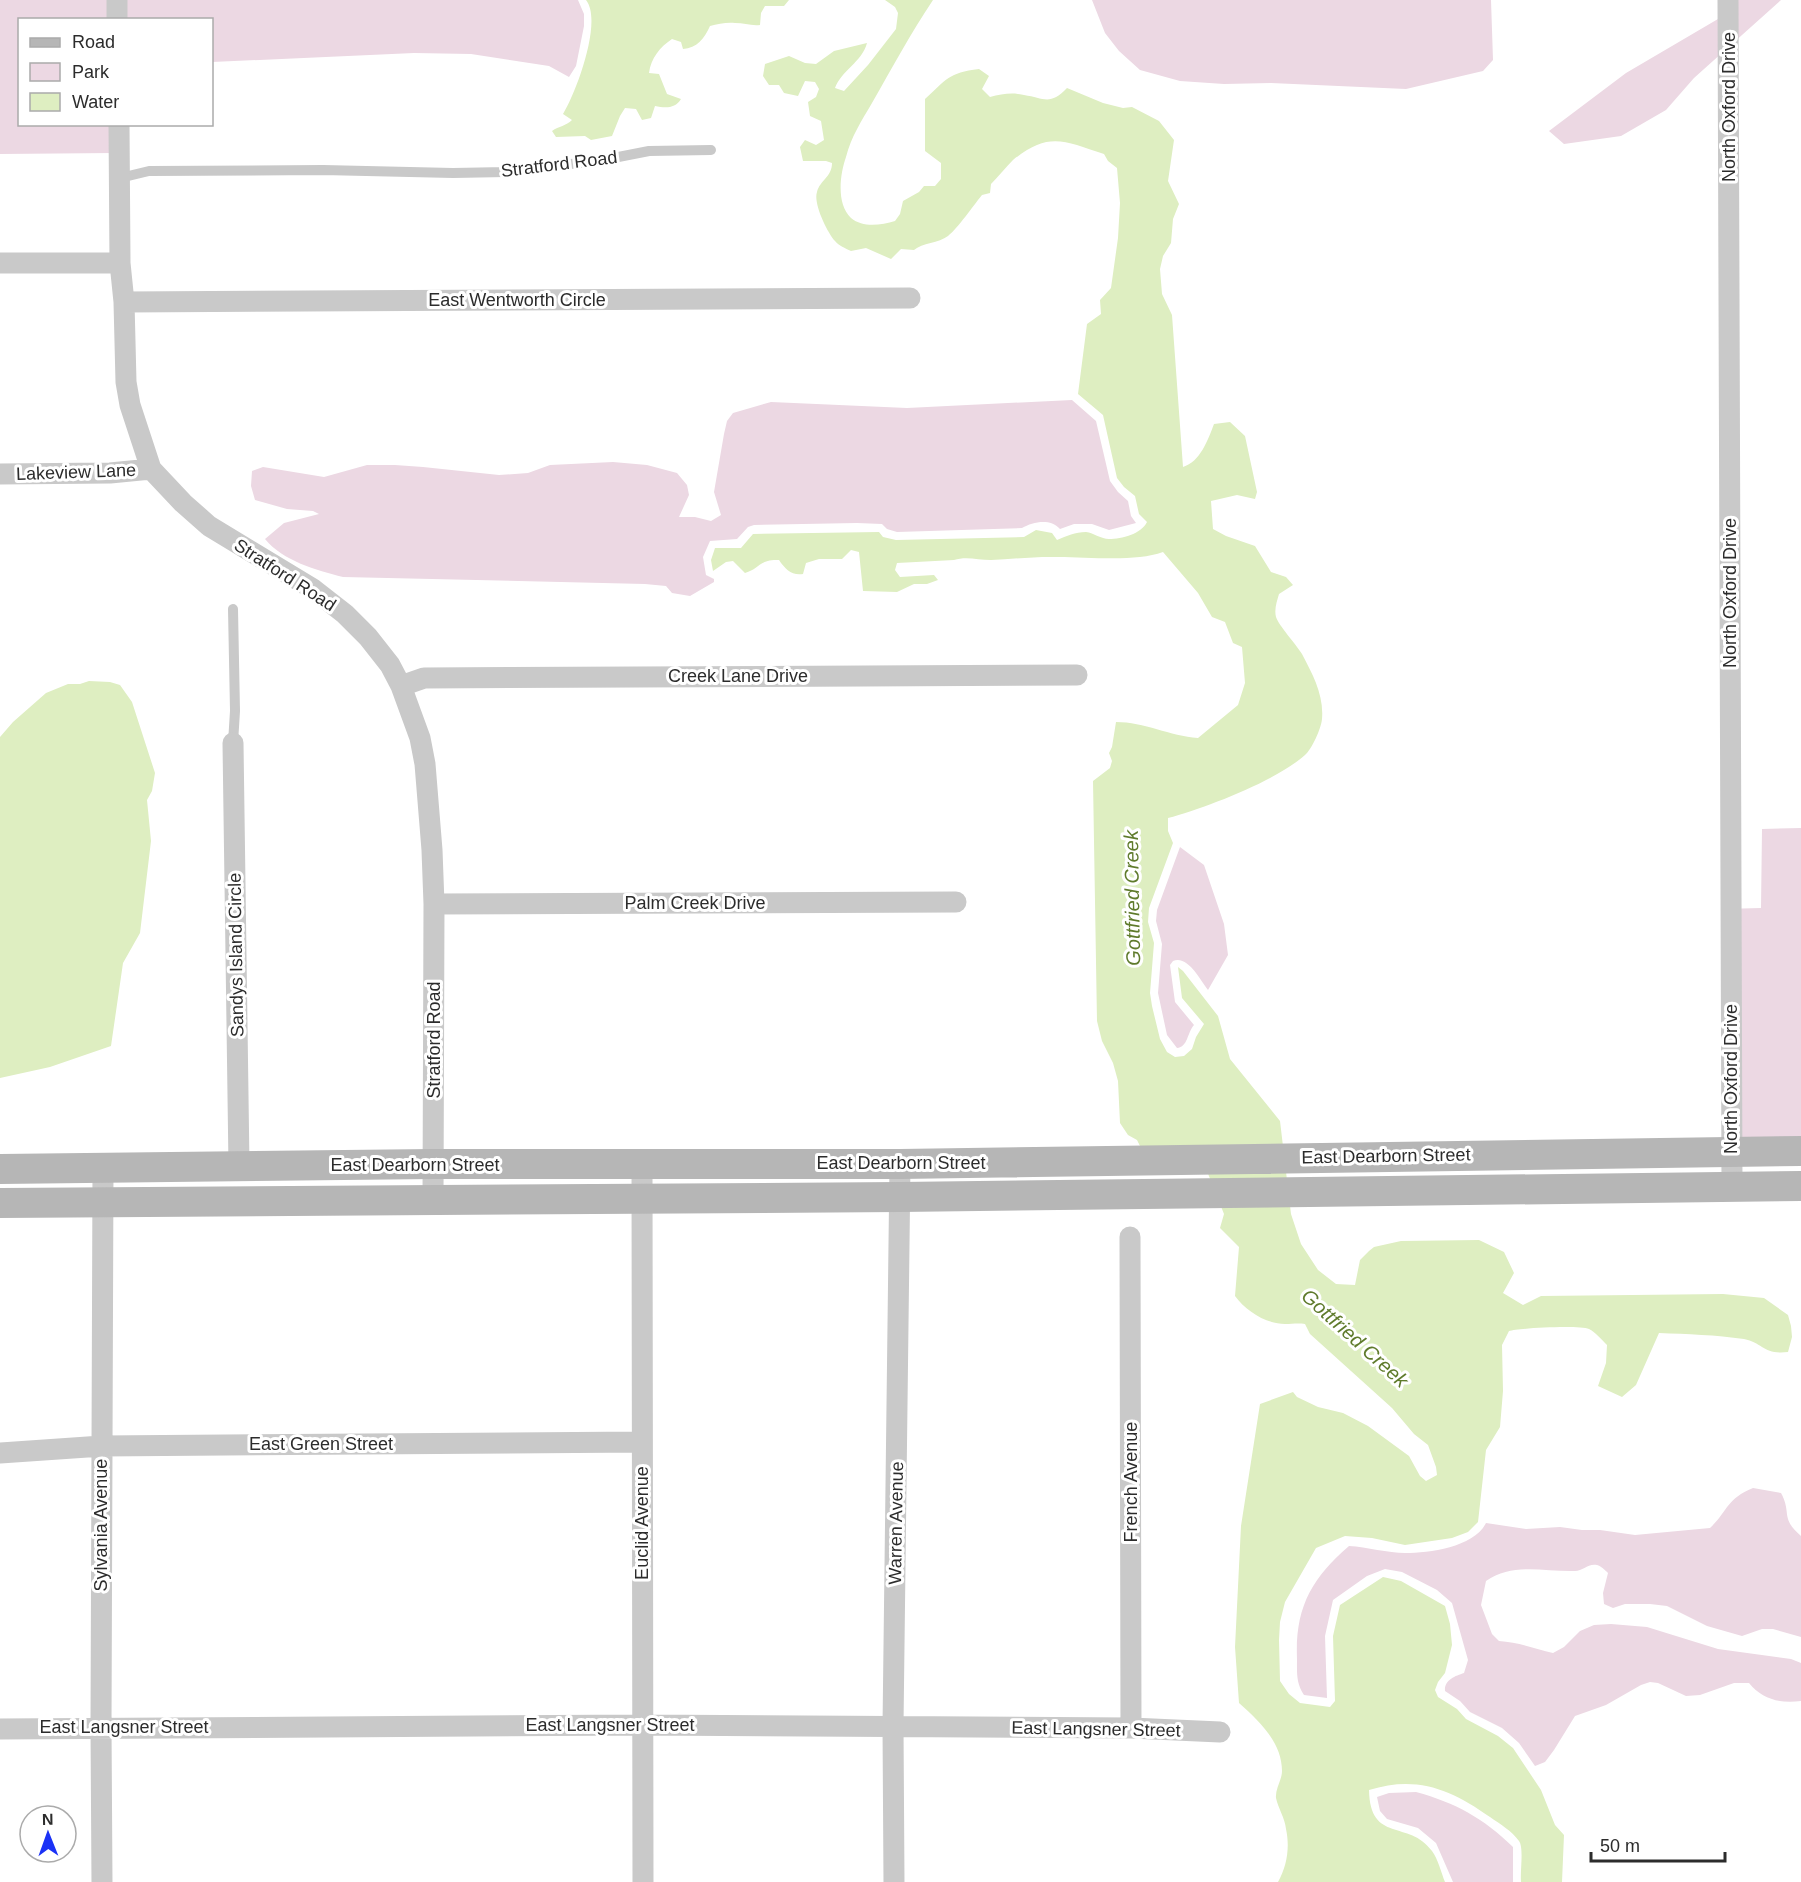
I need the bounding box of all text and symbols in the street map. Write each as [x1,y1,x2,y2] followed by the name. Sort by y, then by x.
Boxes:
[18,18,213,126] legend
[72,32,115,52] text: Road
[1719,32,1739,182] street label: North Oxford Drive
[72,62,110,82] text: Park
[72,92,119,112] text: Water
[500,147,618,181] street label: Stratford Road
[428,290,606,310] street label: East Wentworth Circle
[16,460,136,484] street label: Lakeview Lane
[1720,518,1740,668] street label: North Oxford Drive
[230,535,340,615] street label: Stratford Road
[668,666,808,686] street label: Creek Lane Drive
[1120,829,1144,966] water label: Gottfried Creek
[225,873,247,1037] street label: Sandys Island Circle
[624,893,766,913] street label: Palm Creek Drive
[424,981,444,1099] street label: Stratford Road
[1721,1004,1741,1154] street label: North Oxford Drive
[1301,1145,1471,1167] street label: East Dearborn Street
[816,1153,986,1173] street label: East Dearborn Street
[330,1155,500,1175] street label: East Dearborn Street
[1297,1284,1413,1392] water label: Gottfried Creek
[1121,1422,1141,1542] street label: French Avenue
[249,1434,393,1454] street label: East Green Street
[91,1459,111,1591] street label: Sylvania Avenue
[885,1461,907,1585] street label: Warren Avenue
[632,1466,652,1580] street label: Euclid Avenue
[525,1715,695,1735] street label: East Langsner Street
[39,1717,209,1737] street label: East Langsner Street
[1011,1718,1181,1740] street label: East Langsner Street
[18,1804,78,1864] north arrow
[42,1811,54,1828] text: N
[1591,1825,1724,1863] scale bar
[1600,1836,1640,1856] text: 50 m

